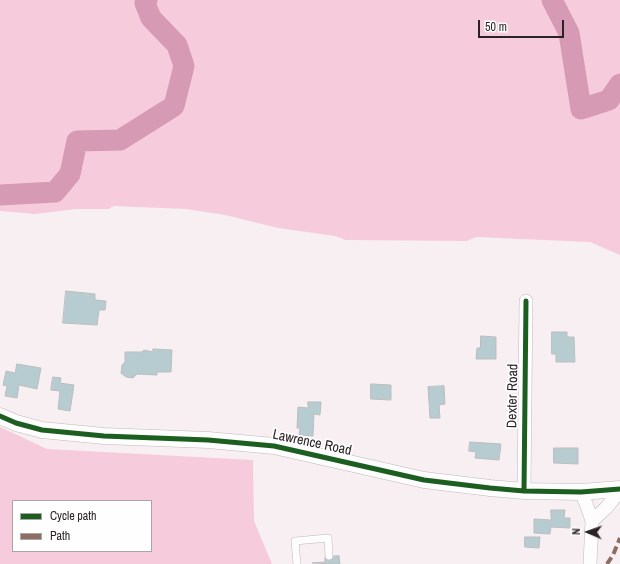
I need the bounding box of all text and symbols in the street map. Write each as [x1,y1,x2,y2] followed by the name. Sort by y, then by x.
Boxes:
[480,12,566,38] scale bar
[485,19,507,35] text: 50 m
[504,364,522,428] street label: Dexter Road
[271,426,353,460] street label: Lawrence Road
[12,500,152,552] legend
[50,508,97,524] text: Cycle path
[568,512,608,552] north arrow
[50,528,70,544] text: Path
[569,528,583,535] text: N

